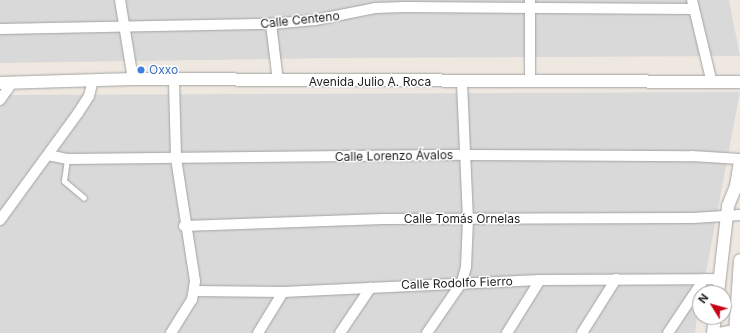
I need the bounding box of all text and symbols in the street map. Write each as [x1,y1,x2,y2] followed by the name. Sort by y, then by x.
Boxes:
[260,9,340,31] street label: Calle Centeno
[149,63,178,77] place label: Oxxo
[136,65,146,75] marker: Oxxo
[309,75,431,89] street label: Avenida Julio A. Roca
[335,148,453,164] street label: Calle Lorenzo Ávalos
[404,212,520,226] street label: Calle Tomás Ornelas
[401,274,513,292] street label: Calle Rodolfo Fierro
[692,285,732,325] north arrow
[695,291,711,306] text: N

